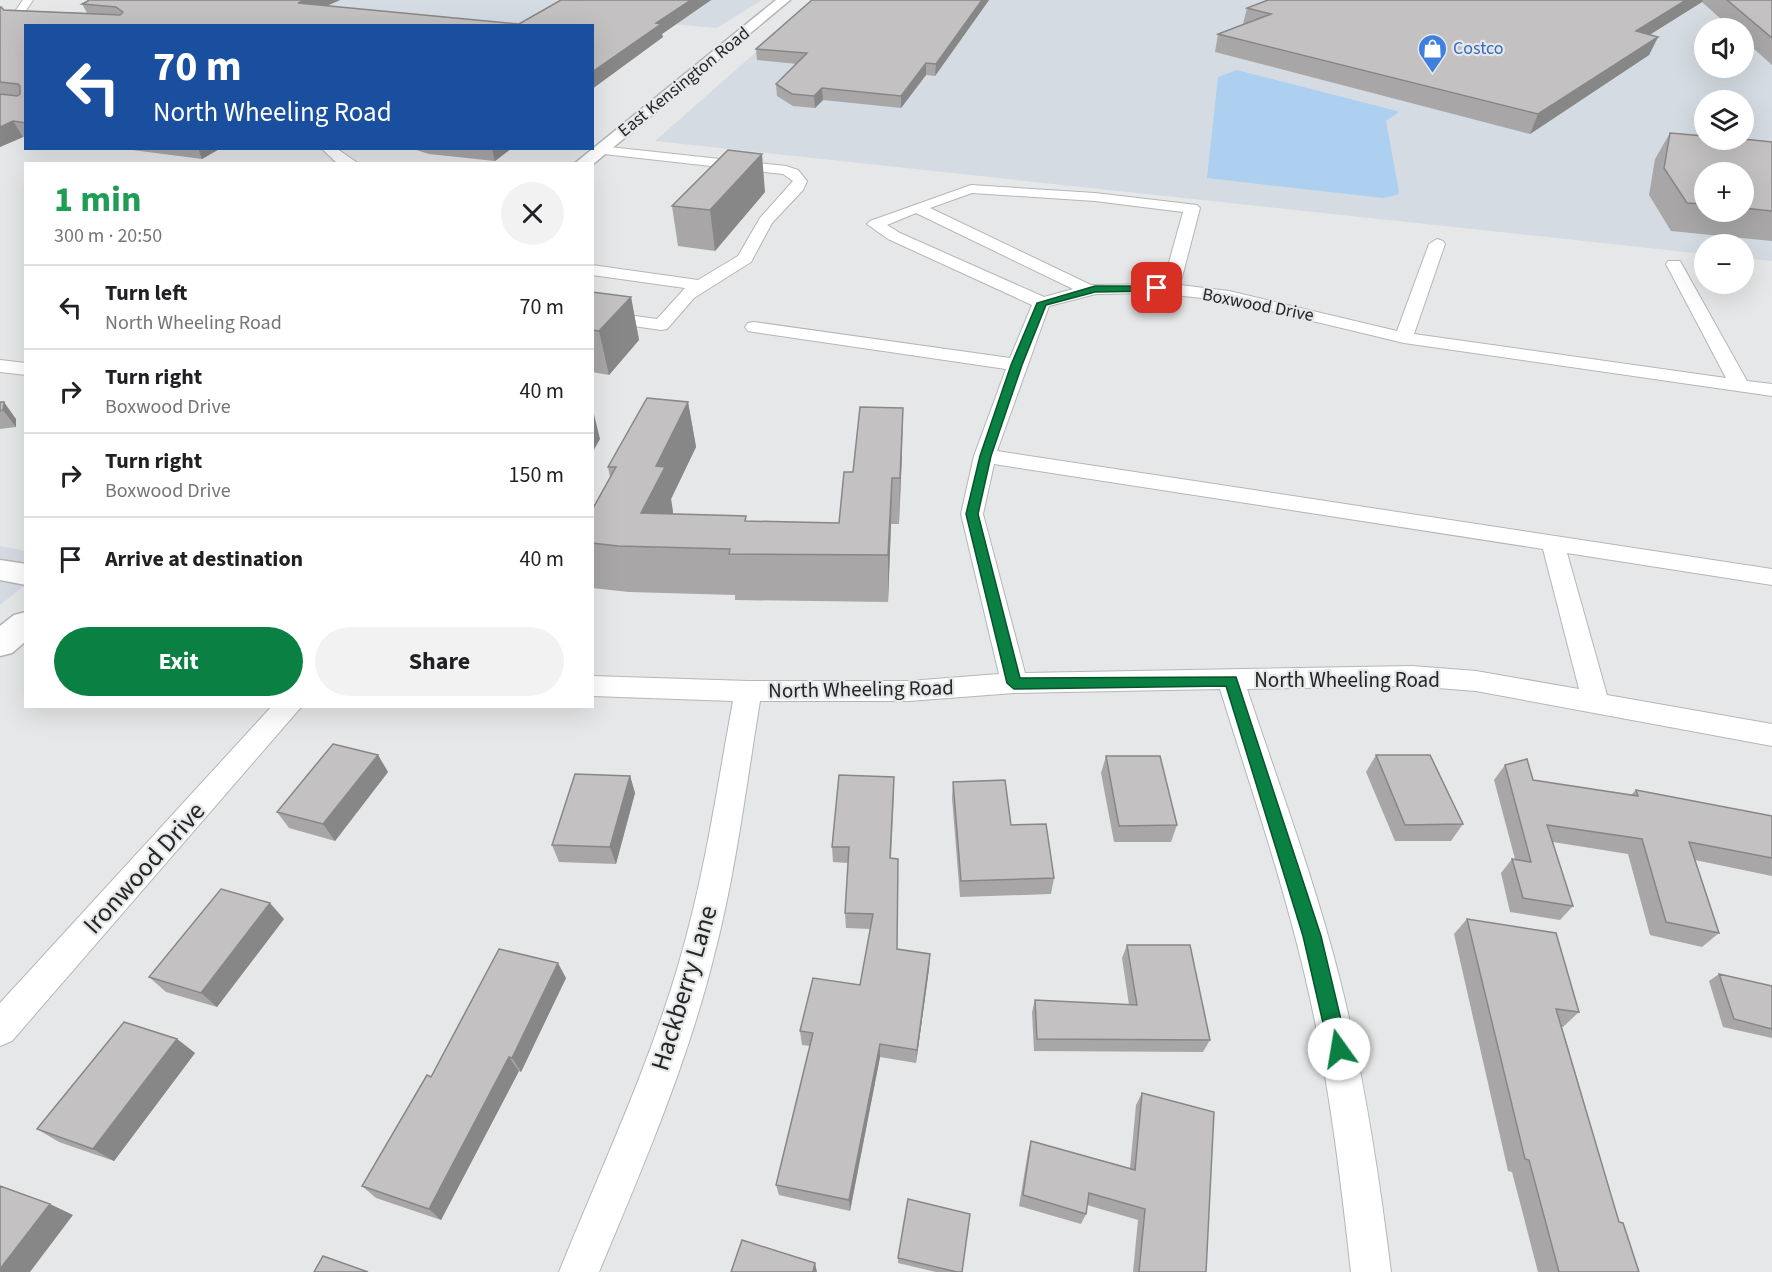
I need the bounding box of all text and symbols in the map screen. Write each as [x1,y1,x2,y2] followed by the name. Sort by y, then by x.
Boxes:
[1694,18,1754,294] map controls
[1694,18,1754,78] button: sound
[613,21,755,143] street label: East Kensington Road
[1416,32,1448,74] shop icon: Costco
[1453,36,1504,61] place label: Costco
[153,37,242,97] text: 70 m
[54,48,132,126] icon: left
[1694,90,1754,150] button: layers
[153,93,392,132] text: North Wheeling Road
[1694,162,1754,222] button: +
[54,174,142,225] text: 1 min
[501,182,564,245] button: close
[54,222,162,250] text: 300 m · 20:50
[1694,234,1754,294] button: −
[1131,262,1182,313] pin
[1140,271,1173,304] icon: arrive
[105,277,187,309] text: Turn left
[1200,282,1316,328] street label: Boxwood Drive
[54,291,87,324] icon: left
[519,291,564,323] text: 70 m
[105,309,282,337] text: North Wheeling Road
[105,361,202,393] text: Turn right
[54,375,87,408] icon: right
[519,375,564,407] text: 40 m
[105,393,231,421] text: Boxwood Drive
[105,445,202,477] text: Turn right
[54,459,87,492] icon: right
[509,459,564,491] text: 150 m
[105,477,231,505] text: Boxwood Drive
[54,543,87,576] icon: arrive
[105,543,303,575] text: Arrive at destination
[519,543,564,575] text: 40 m
[54,627,303,696] button: Exit
[315,627,564,696] button: Share
[1254,665,1440,695] street label: North Wheeling Road
[768,672,954,706] street label: North Wheeling Road
[74,794,214,942] street label: Ironwood Drive
[641,901,727,1075] street label: Hackberry Lane
[1307,1017,1371,1081] position arrow

